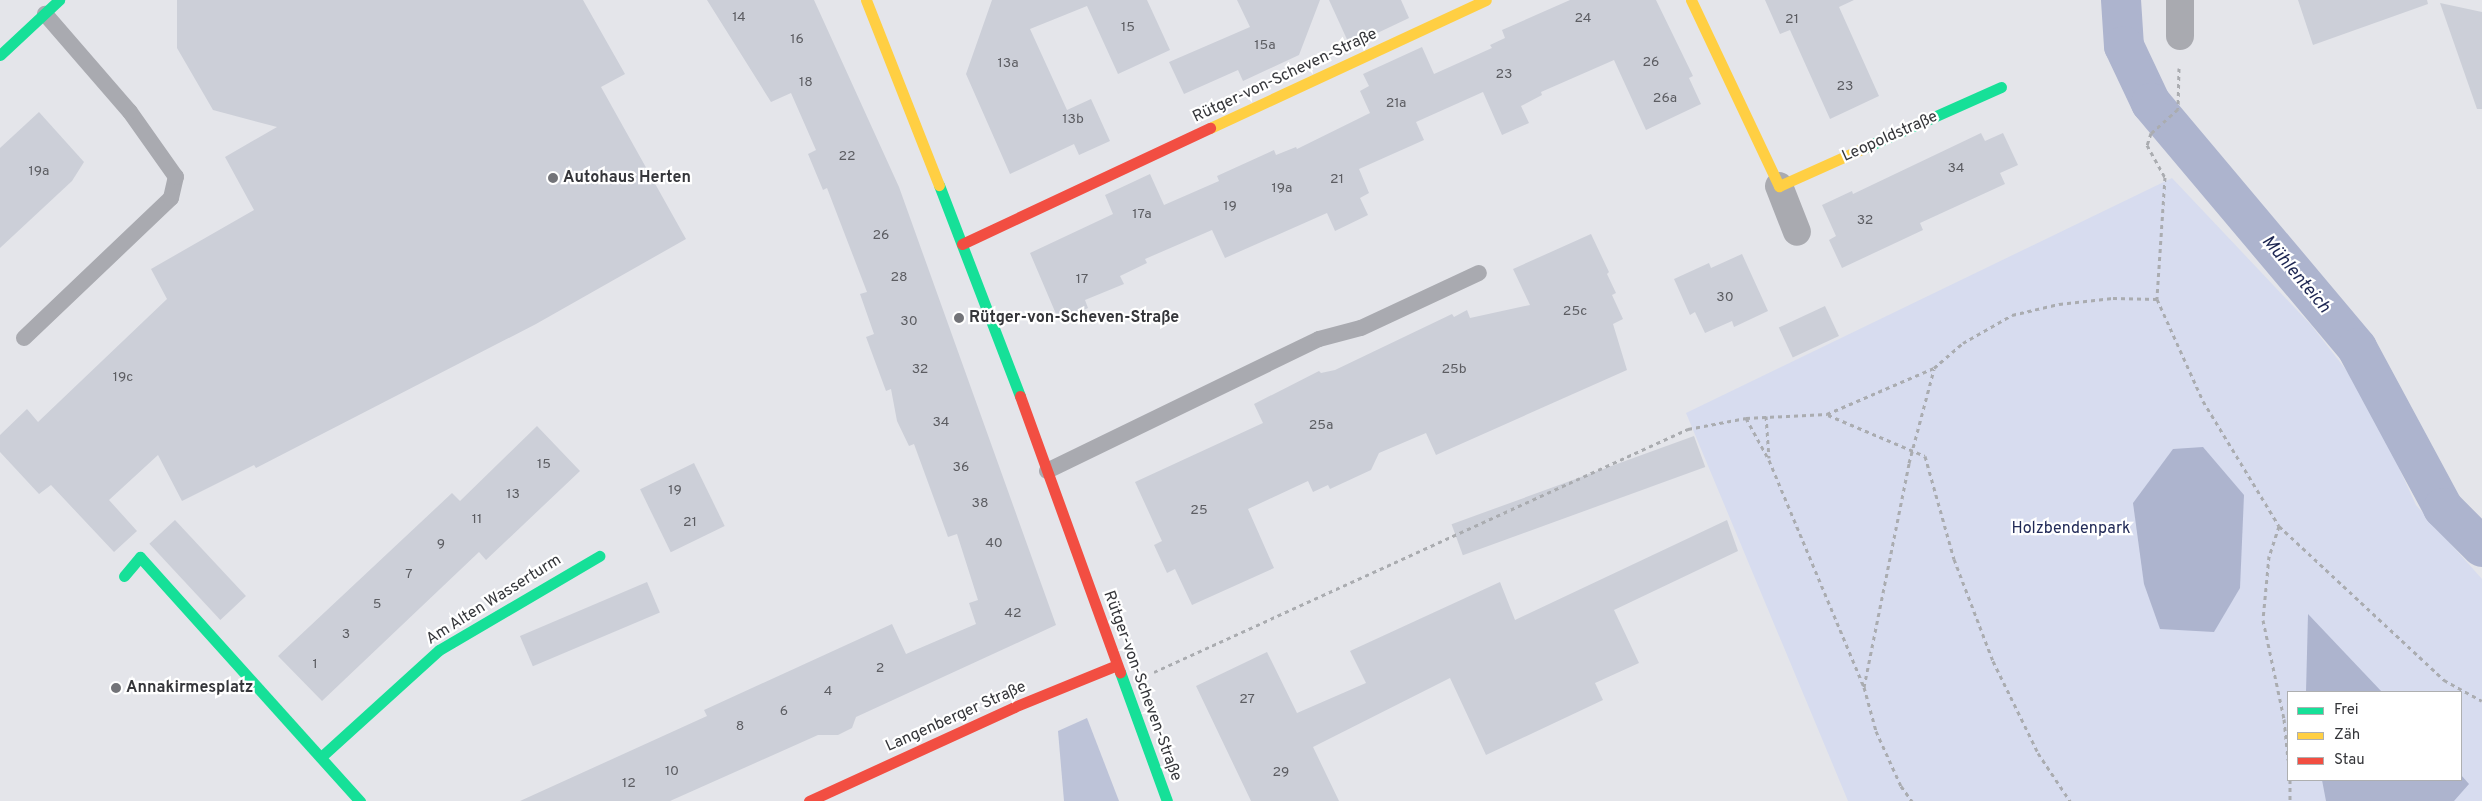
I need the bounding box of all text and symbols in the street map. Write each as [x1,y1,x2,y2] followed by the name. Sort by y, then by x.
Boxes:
[732,10,746,26] house number: 14
[1574,11,1592,27] house number: 24
[1785,12,1799,28] house number: 21
[1121,20,1135,36] house number: 15
[1190,25,1380,127] street label: Rütger-von-Scheven-Straße
[790,32,804,48] house number: 16
[1254,38,1276,54] house number: 15a
[1643,55,1659,71] house number: 26
[997,56,1019,72] house number: 13a
[1496,67,1512,83] house number: 23
[799,75,813,91] house number: 18
[1837,79,1853,95] house number: 23
[1653,91,1677,107] house number: 26a
[1386,96,1406,112] house number: 21a
[1839,107,1941,167] street label: Leopoldstraße
[1062,112,1084,128] house number: 13b
[838,149,856,165] house number: 22
[1947,161,1965,177] house number: 34
[29,164,49,180] house number: 19a
[563,168,691,188] place label: Autohaus Herten
[547,172,559,184] marker: Autohaus Herten
[1330,172,1344,188] house number: 21
[1272,181,1292,197] house number: 19a
[1223,199,1237,215] house number: 19
[1132,207,1152,223] house number: 17a
[1857,213,1873,229] house number: 32
[873,228,889,244] house number: 26
[2256,232,2334,318] water label: Mühlenteich
[890,270,908,286] house number: 28
[1076,272,1088,288] house number: 17
[1716,290,1734,306] house number: 30
[1563,304,1587,320] house number: 25c
[969,308,1179,328] place label: Rütger-von-Scheven-Straße
[953,312,965,324] marker: Rütger-von-Scheven-Straße
[900,314,918,330] house number: 30
[912,362,928,378] house number: 32
[1441,362,1467,378] house number: 25b
[113,370,133,386] house number: 19c
[932,415,950,431] house number: 34
[1309,418,1333,434] house number: 25a
[537,457,551,473] house number: 15
[953,460,969,476] house number: 36
[668,483,682,499] house number: 19
[506,487,520,503] house number: 13
[972,496,988,512] house number: 38
[1190,503,1208,519] house number: 25
[472,512,482,528] house number: 11
[683,515,697,531] house number: 21
[2011,519,2131,539] park label: Holzbendenpark
[985,536,1003,552] house number: 40
[437,537,445,553] house number: 9
[422,550,566,650] street label: Am Alten Wasserturm
[405,567,413,583] house number: 7
[1099,588,1185,784] street label: Rütger-von-Scheven-Straße
[373,597,381,613] house number: 5
[1004,606,1022,622] house number: 42
[342,627,350,643] house number: 3
[312,657,318,673] house number: 1
[876,661,884,677] house number: 2
[883,677,1029,757] street label: Langenberger Straße
[126,678,254,698] place label: Annakirmesplatz
[110,682,122,694] marker: Annakirmesplatz
[824,684,832,700] house number: 4
[2287,691,2462,781] legend
[1239,692,1255,708] house number: 27
[2334,701,2359,720] text: Frei
[780,704,788,720] house number: 6
[736,719,744,735] house number: 8
[2334,726,2360,745] text: Zäh
[2334,751,2365,770] text: Stau
[665,764,679,780] house number: 10
[1273,765,1289,781] house number: 29
[622,776,636,792] house number: 12

